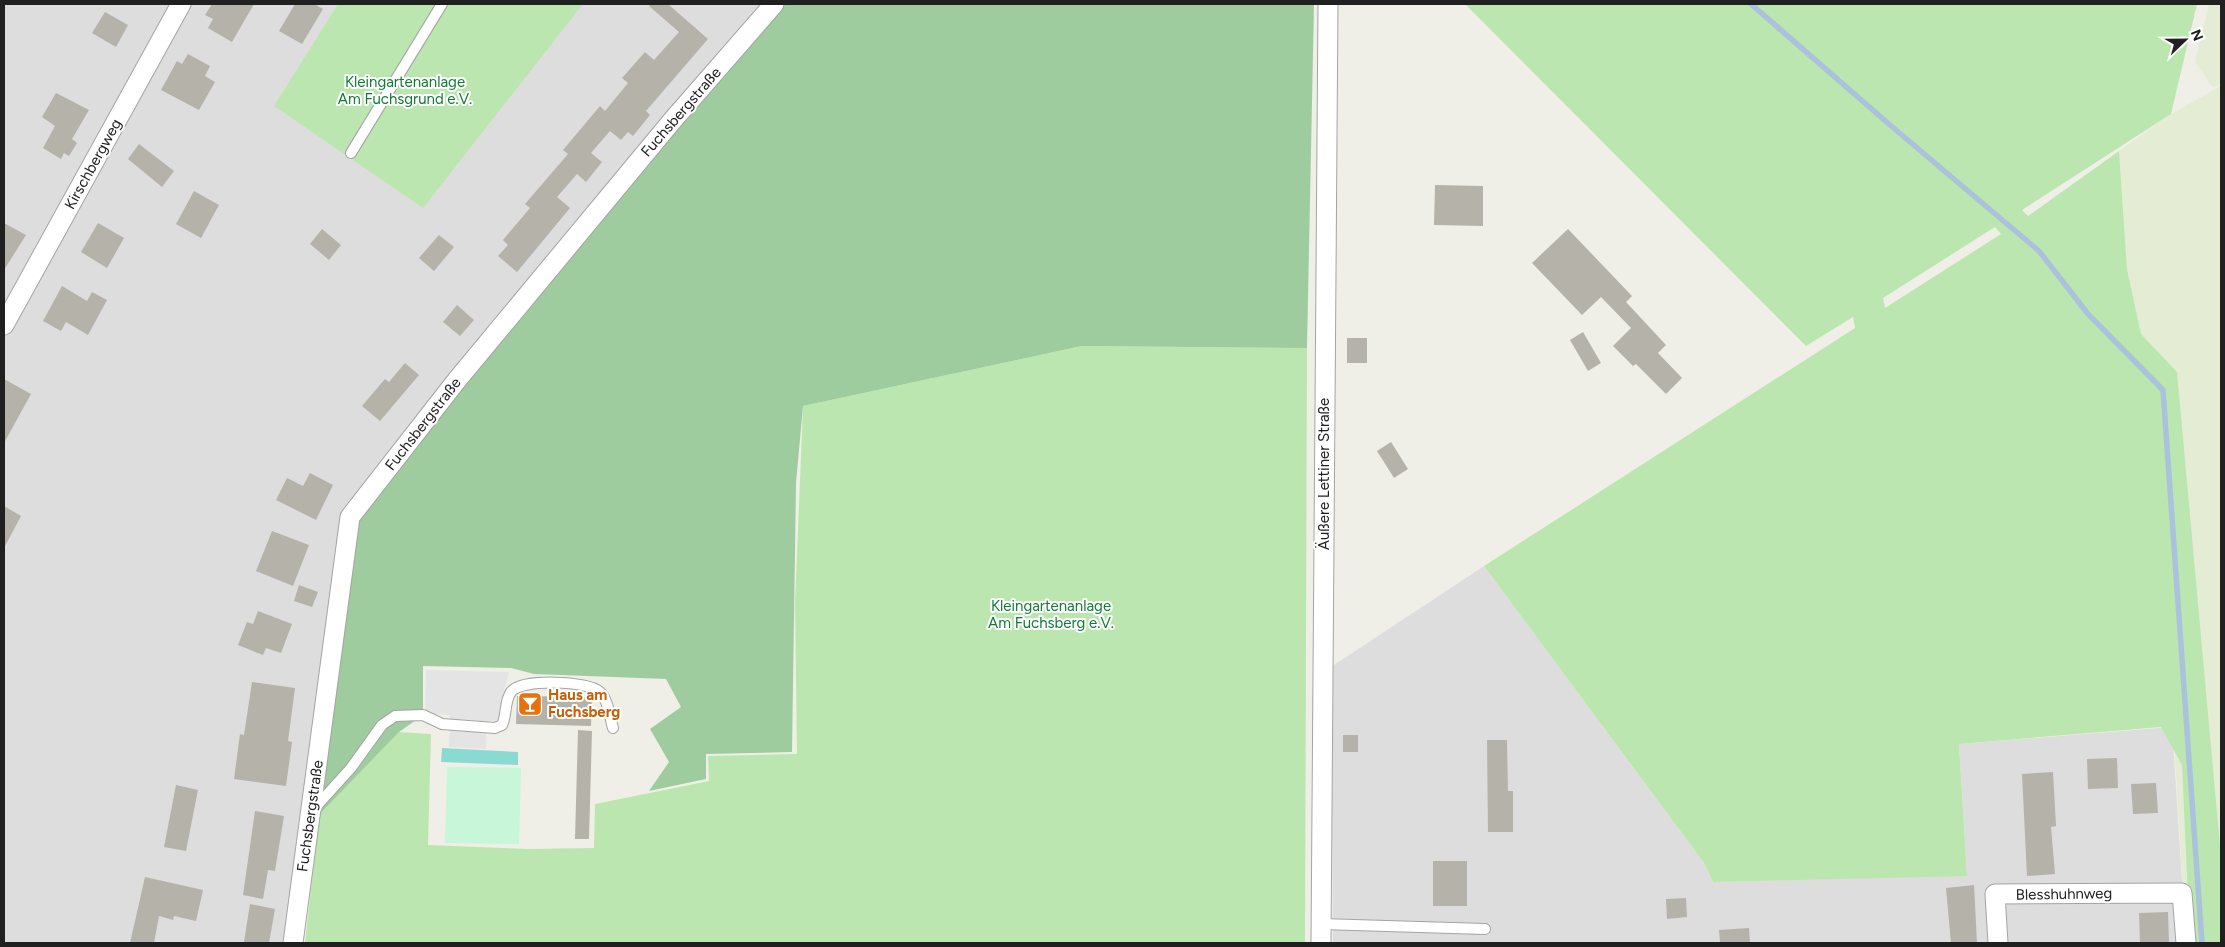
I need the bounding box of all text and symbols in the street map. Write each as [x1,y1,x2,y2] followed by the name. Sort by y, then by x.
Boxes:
[2160,15,2210,65] north arrow
[2187,27,2206,44] text: N
[637,64,725,160] street label: Fuchsbergstraße
[338,73,472,108] park label: Kleingartenanlage Am Fuchsgrund e.V.
[61,116,125,212] street label: Kirschbergweg
[381,374,465,474] street label: Fuchsbergstraße
[1315,398,1333,550] street label: Äußere Lettiner Straße
[988,597,1114,632] park label: Kleingartenanlage Am Fuchsberg e.V.
[548,686,620,721] place label: Haus am Fuchsberg
[517,691,543,717] bar icon: Haus am Fuchsberg
[293,759,327,873] street label: Fuchsbergstraße
[2016,884,2112,904] street label: Blesshuhnweg

